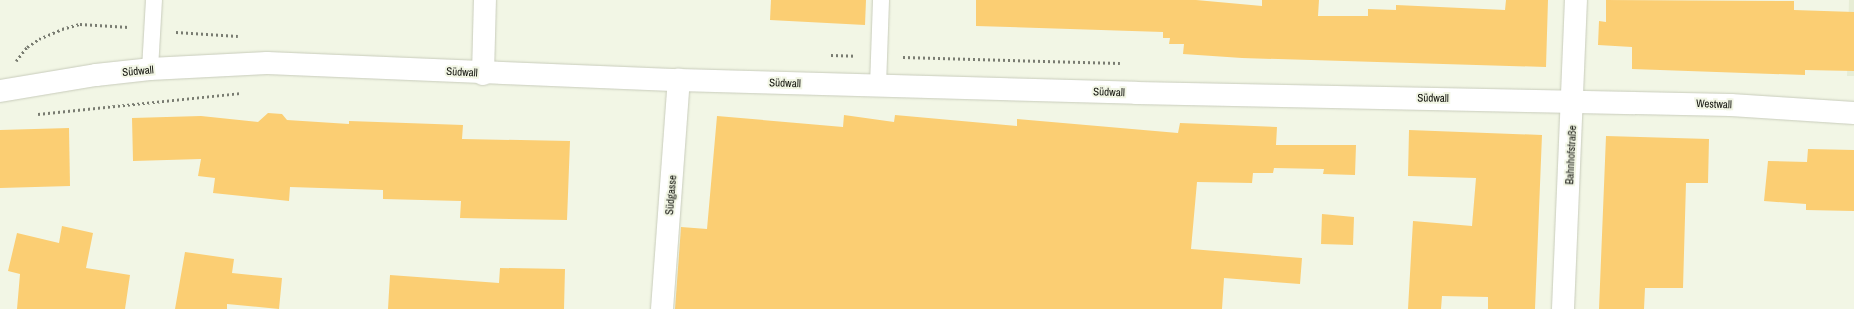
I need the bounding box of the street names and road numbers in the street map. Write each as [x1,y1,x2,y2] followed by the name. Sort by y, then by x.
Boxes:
[122,63,154,79] street label: Südwall
[446,65,478,79] street label: Südwall
[769,76,801,90] street label: Südwall
[1093,85,1125,99] street label: Südwall
[1417,91,1449,105] street label: Südwall
[1696,97,1732,111] street label: Westwall
[1563,125,1579,185] street label: Bahnhofstraße
[663,174,679,216] street label: Südgasse

